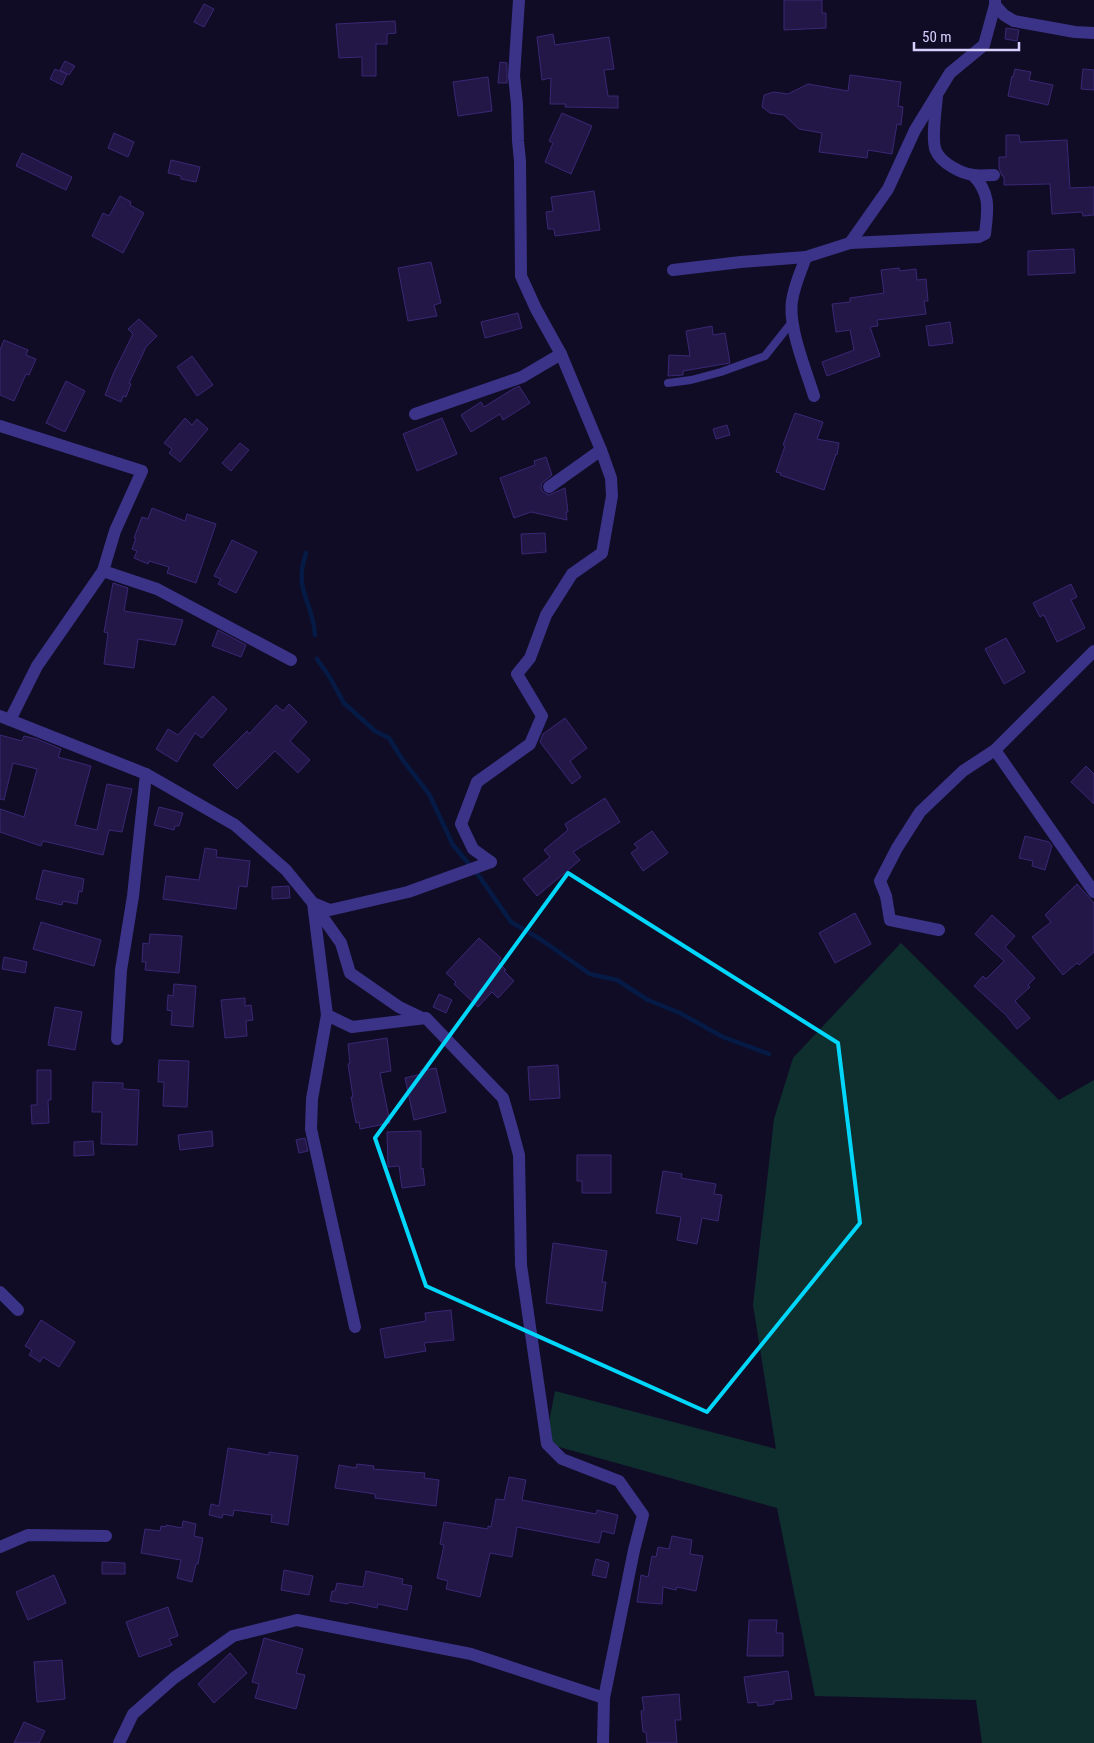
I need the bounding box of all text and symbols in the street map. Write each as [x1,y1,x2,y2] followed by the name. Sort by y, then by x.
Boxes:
[914,20,1019,52] scale bar
[922,28,952,46] text: 50 m

